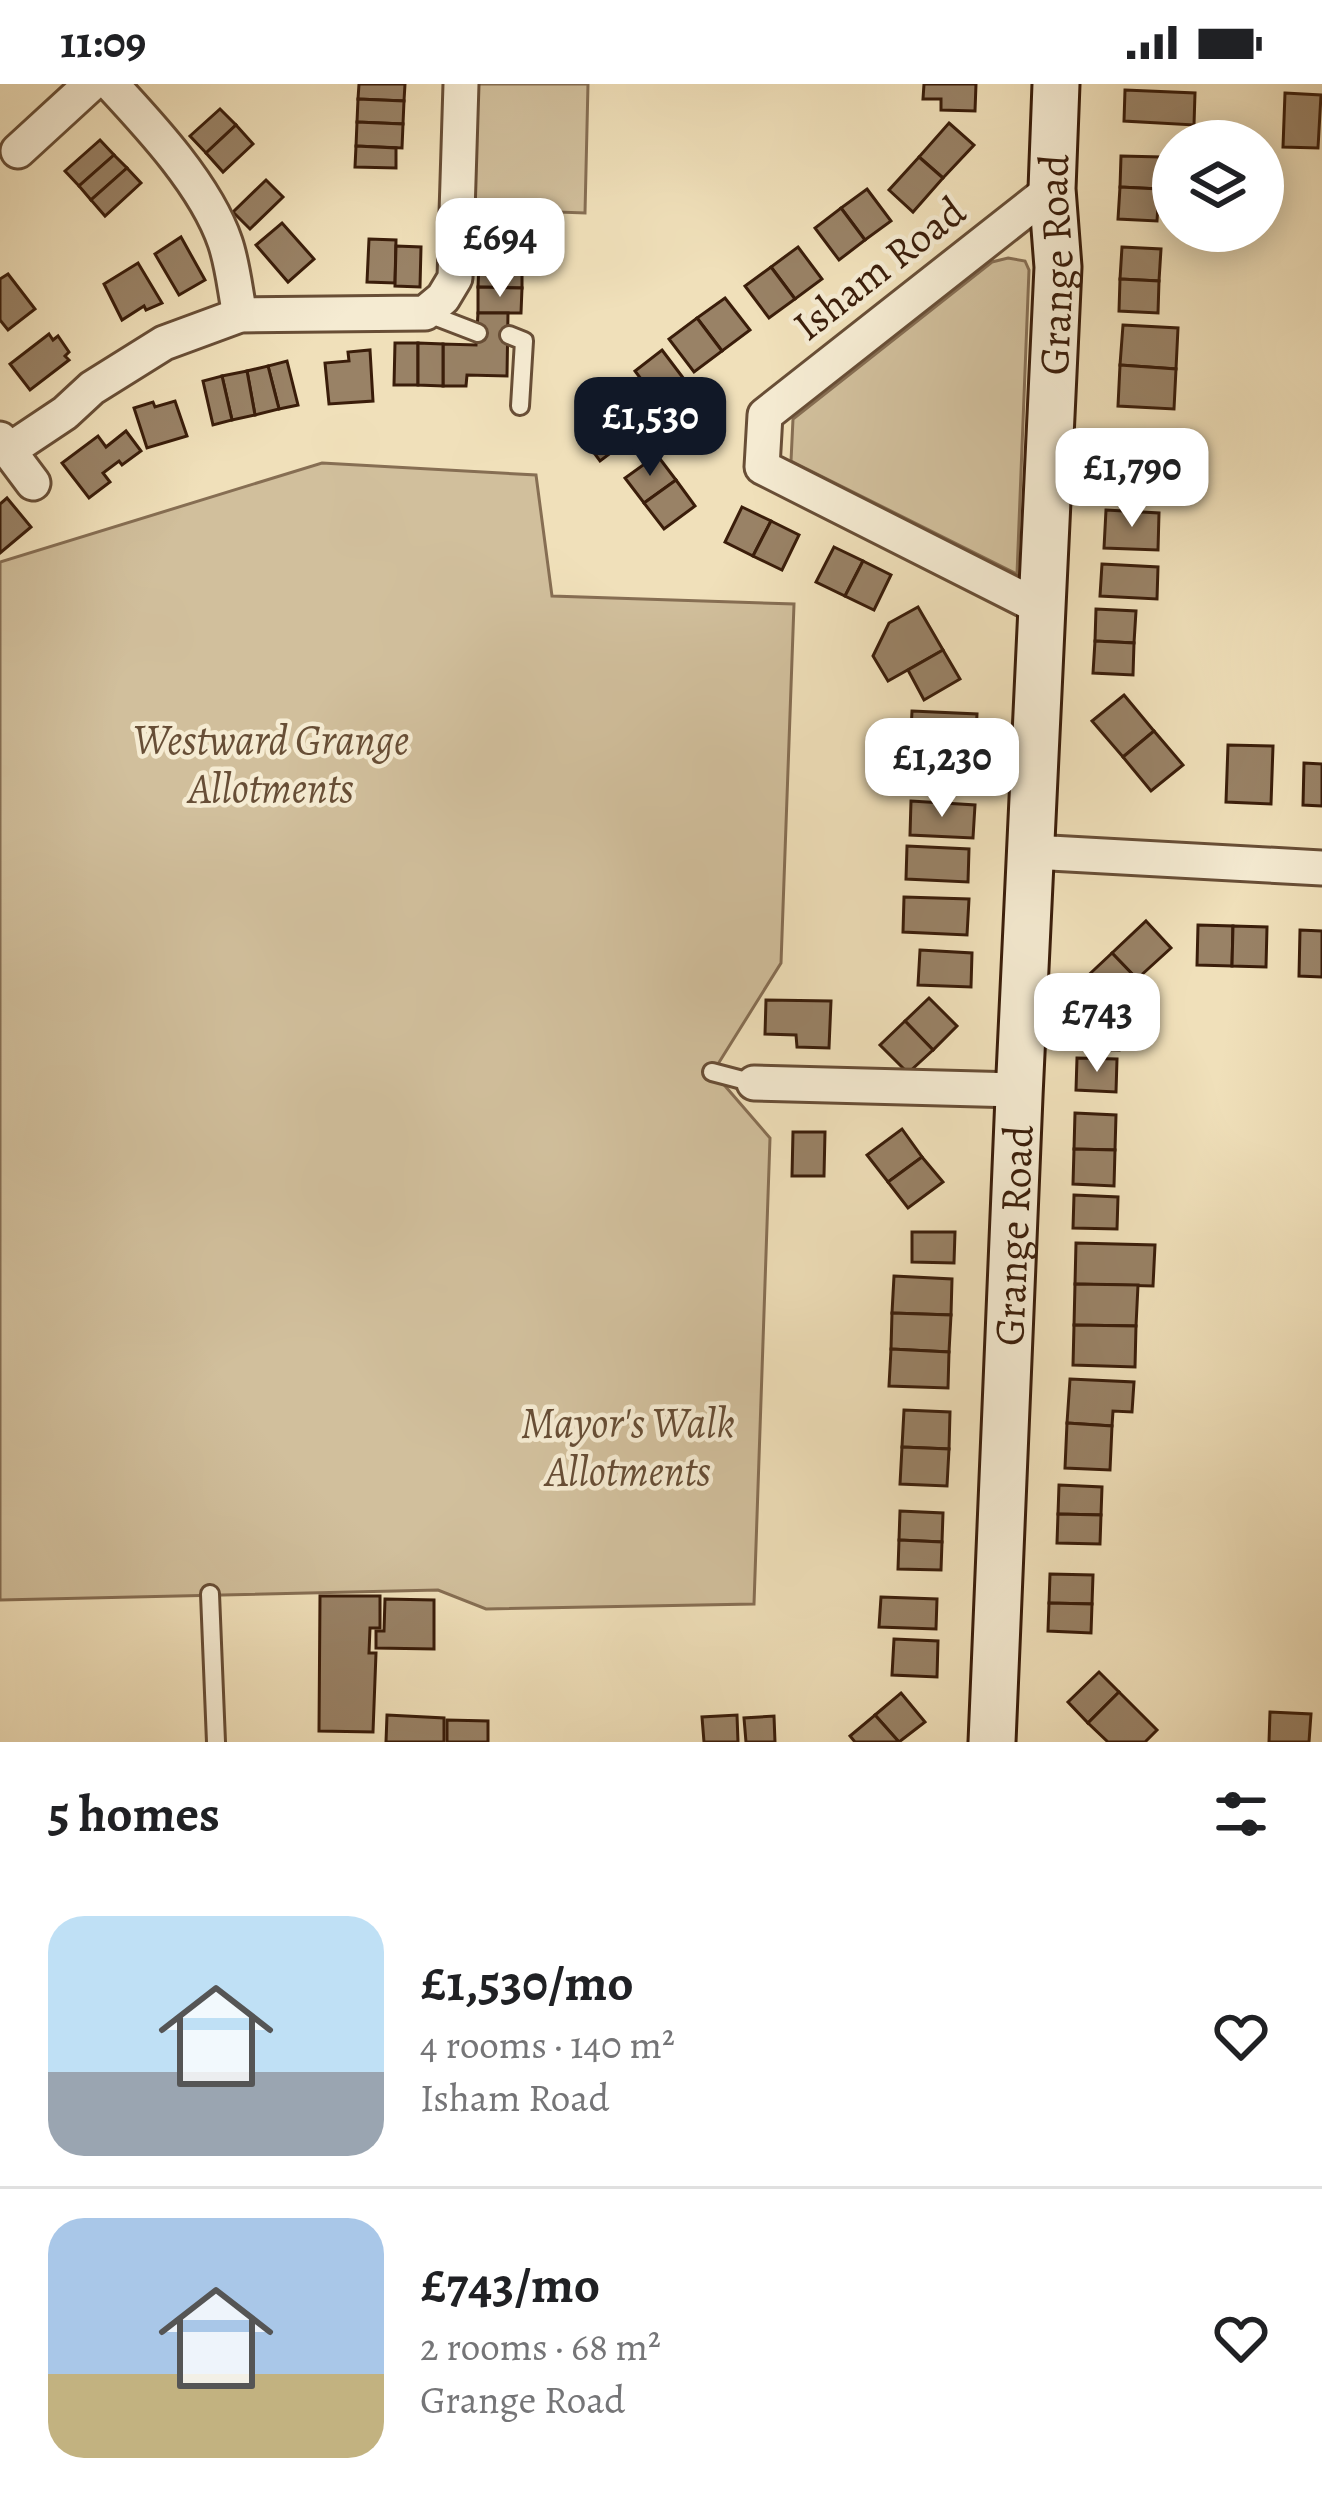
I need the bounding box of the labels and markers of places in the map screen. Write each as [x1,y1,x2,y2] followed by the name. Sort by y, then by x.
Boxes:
[429,198,571,300] pin: £694
[552,377,748,479] pin: £1,530
[1034,428,1230,530] pin: £1,790
[844,718,1040,820] pin: £1,230
[1026,973,1168,1075] pin: £743

